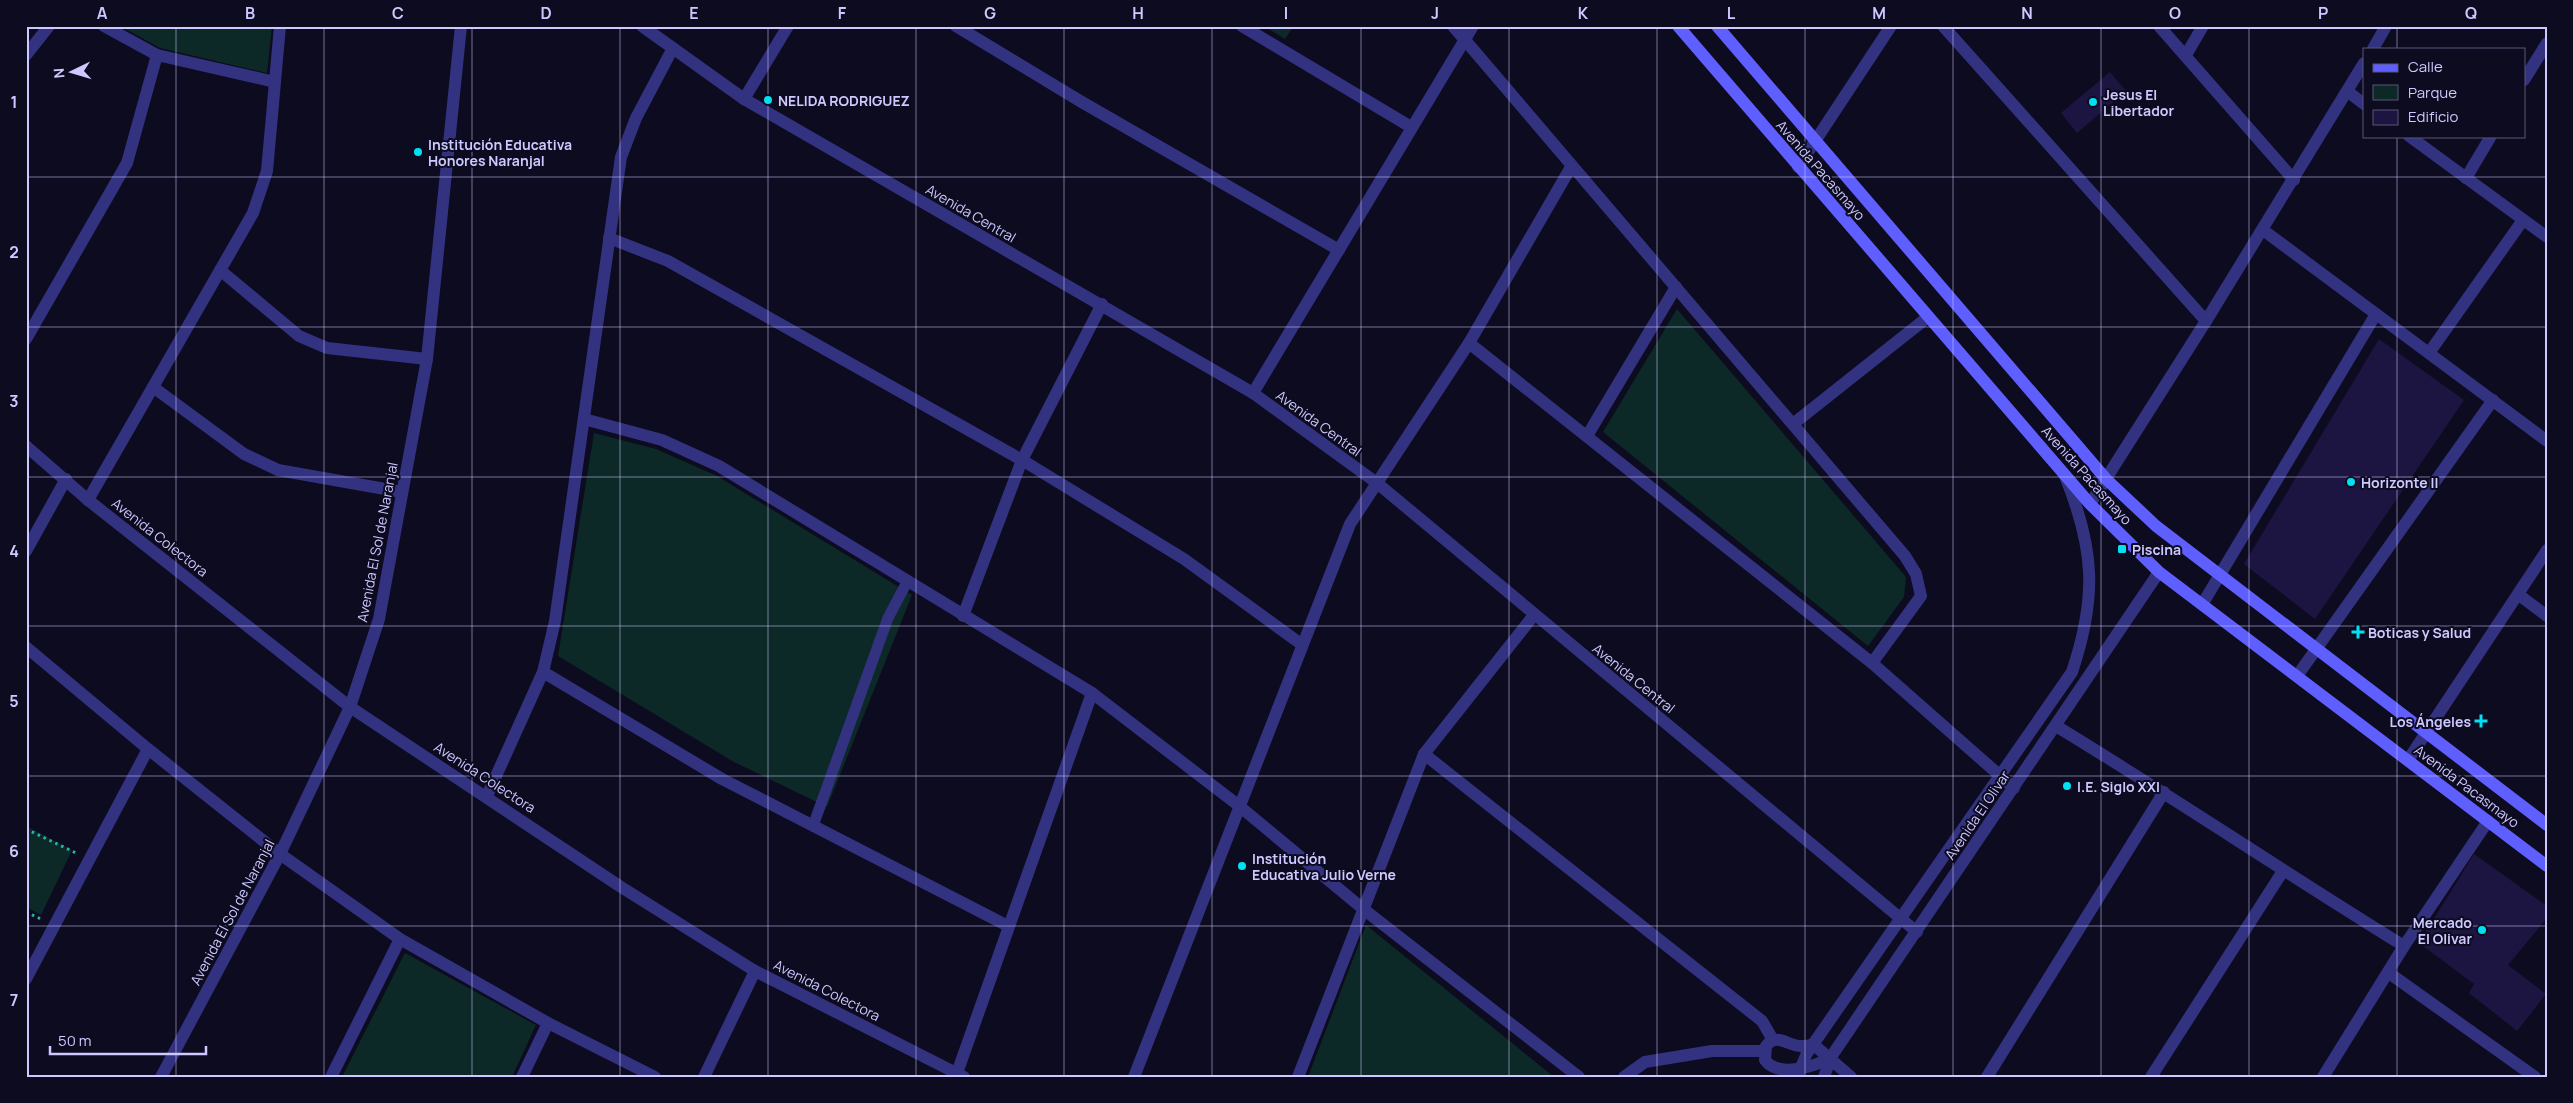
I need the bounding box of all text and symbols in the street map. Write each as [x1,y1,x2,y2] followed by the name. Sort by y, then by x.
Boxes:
[97,2,108,24] text: A
[245,2,255,24] text: B
[392,2,404,24] text: C
[540,2,552,24] text: D
[689,2,699,24] text: E
[838,2,847,24] text: F
[984,2,996,24] text: G
[1132,2,1144,24] text: H
[1284,2,1288,24] text: I
[1431,2,1439,24] text: J
[1578,2,1589,24] text: K
[1727,2,1736,24] text: L
[1872,2,1886,24] text: M
[2021,2,2033,24] text: N
[2169,2,2181,24] text: O
[2318,2,2328,24] text: P
[2465,2,2477,24] text: Q
[48,48,98,98] north arrow
[2363,48,2526,138] legend
[2408,56,2443,77] text: Calle
[49,67,68,79] text: N
[2408,82,2457,103] text: Parque
[2103,85,2174,120] place label: Jesus El Libertador
[10,91,18,113] text: 1
[778,91,910,110] place label: NELIDA RODRIGUEZ
[762,94,774,106] marker: NELIDA RODRIGUEZ
[2087,96,2099,108] marker: Jesus El Libertador
[2408,106,2459,127] text: Edificio
[1772,116,1870,224] street label: Avenida Pacasmayo
[428,135,572,170] place label: Institución Educativa Honores Naranjal
[412,146,424,158] marker: Institución Educativa Honores Naranjal
[922,179,1020,247] street label: Avenida Central
[9,241,19,263] text: 2
[1272,386,1366,460] street label: Avenida Central
[9,390,19,412] text: 3
[2037,421,2137,529] street label: Avenida Pacasmayo
[352,460,402,624] street label: Avenida El Sol de Naranjal
[2361,473,2438,492] place label: Horizonte II
[2345,476,2357,488] marker: Horizonte II
[108,493,212,581] street label: Avenida Colectora
[9,540,19,562] text: 4
[2132,540,2181,559] place label: Piscina
[2116,543,2128,555] marker: Piscina
[2368,623,2471,642] place label: Boticas y Salud
[2352,626,2364,638] marker: Boticas y Salud
[1589,639,1679,717] street label: Avenida Central
[9,690,19,712] text: 5
[2390,712,2471,731] place label: Los Ángeles
[2475,715,2487,727] marker: Los Ángeles
[431,737,539,817] street label: Avenida Colectora
[2411,740,2523,832] street label: Avenida Pacasmayo
[1940,767,2014,863] street label: Avenida El Olivar
[2077,777,2160,796] place label: I.E. Siglo XXI
[2061,780,2073,792] marker: I.E. Siglo XXI
[185,836,279,988] street label: Avenida El Sol de Naranjal
[9,840,19,862] text: 6
[1252,849,1396,884] place label: Institución Educativa Julio Verne
[1236,860,1248,872] marker: Institución Educativa Julio Verne
[2413,913,2472,948] place label: Mercado El Olivar
[2476,924,2488,936] marker: Mercado El Olivar
[770,955,884,1025] street label: Avenida Colectora
[10,989,18,1011] text: 7
[50,1023,206,1055] scale bar
[58,1030,92,1051] text: 50 m

